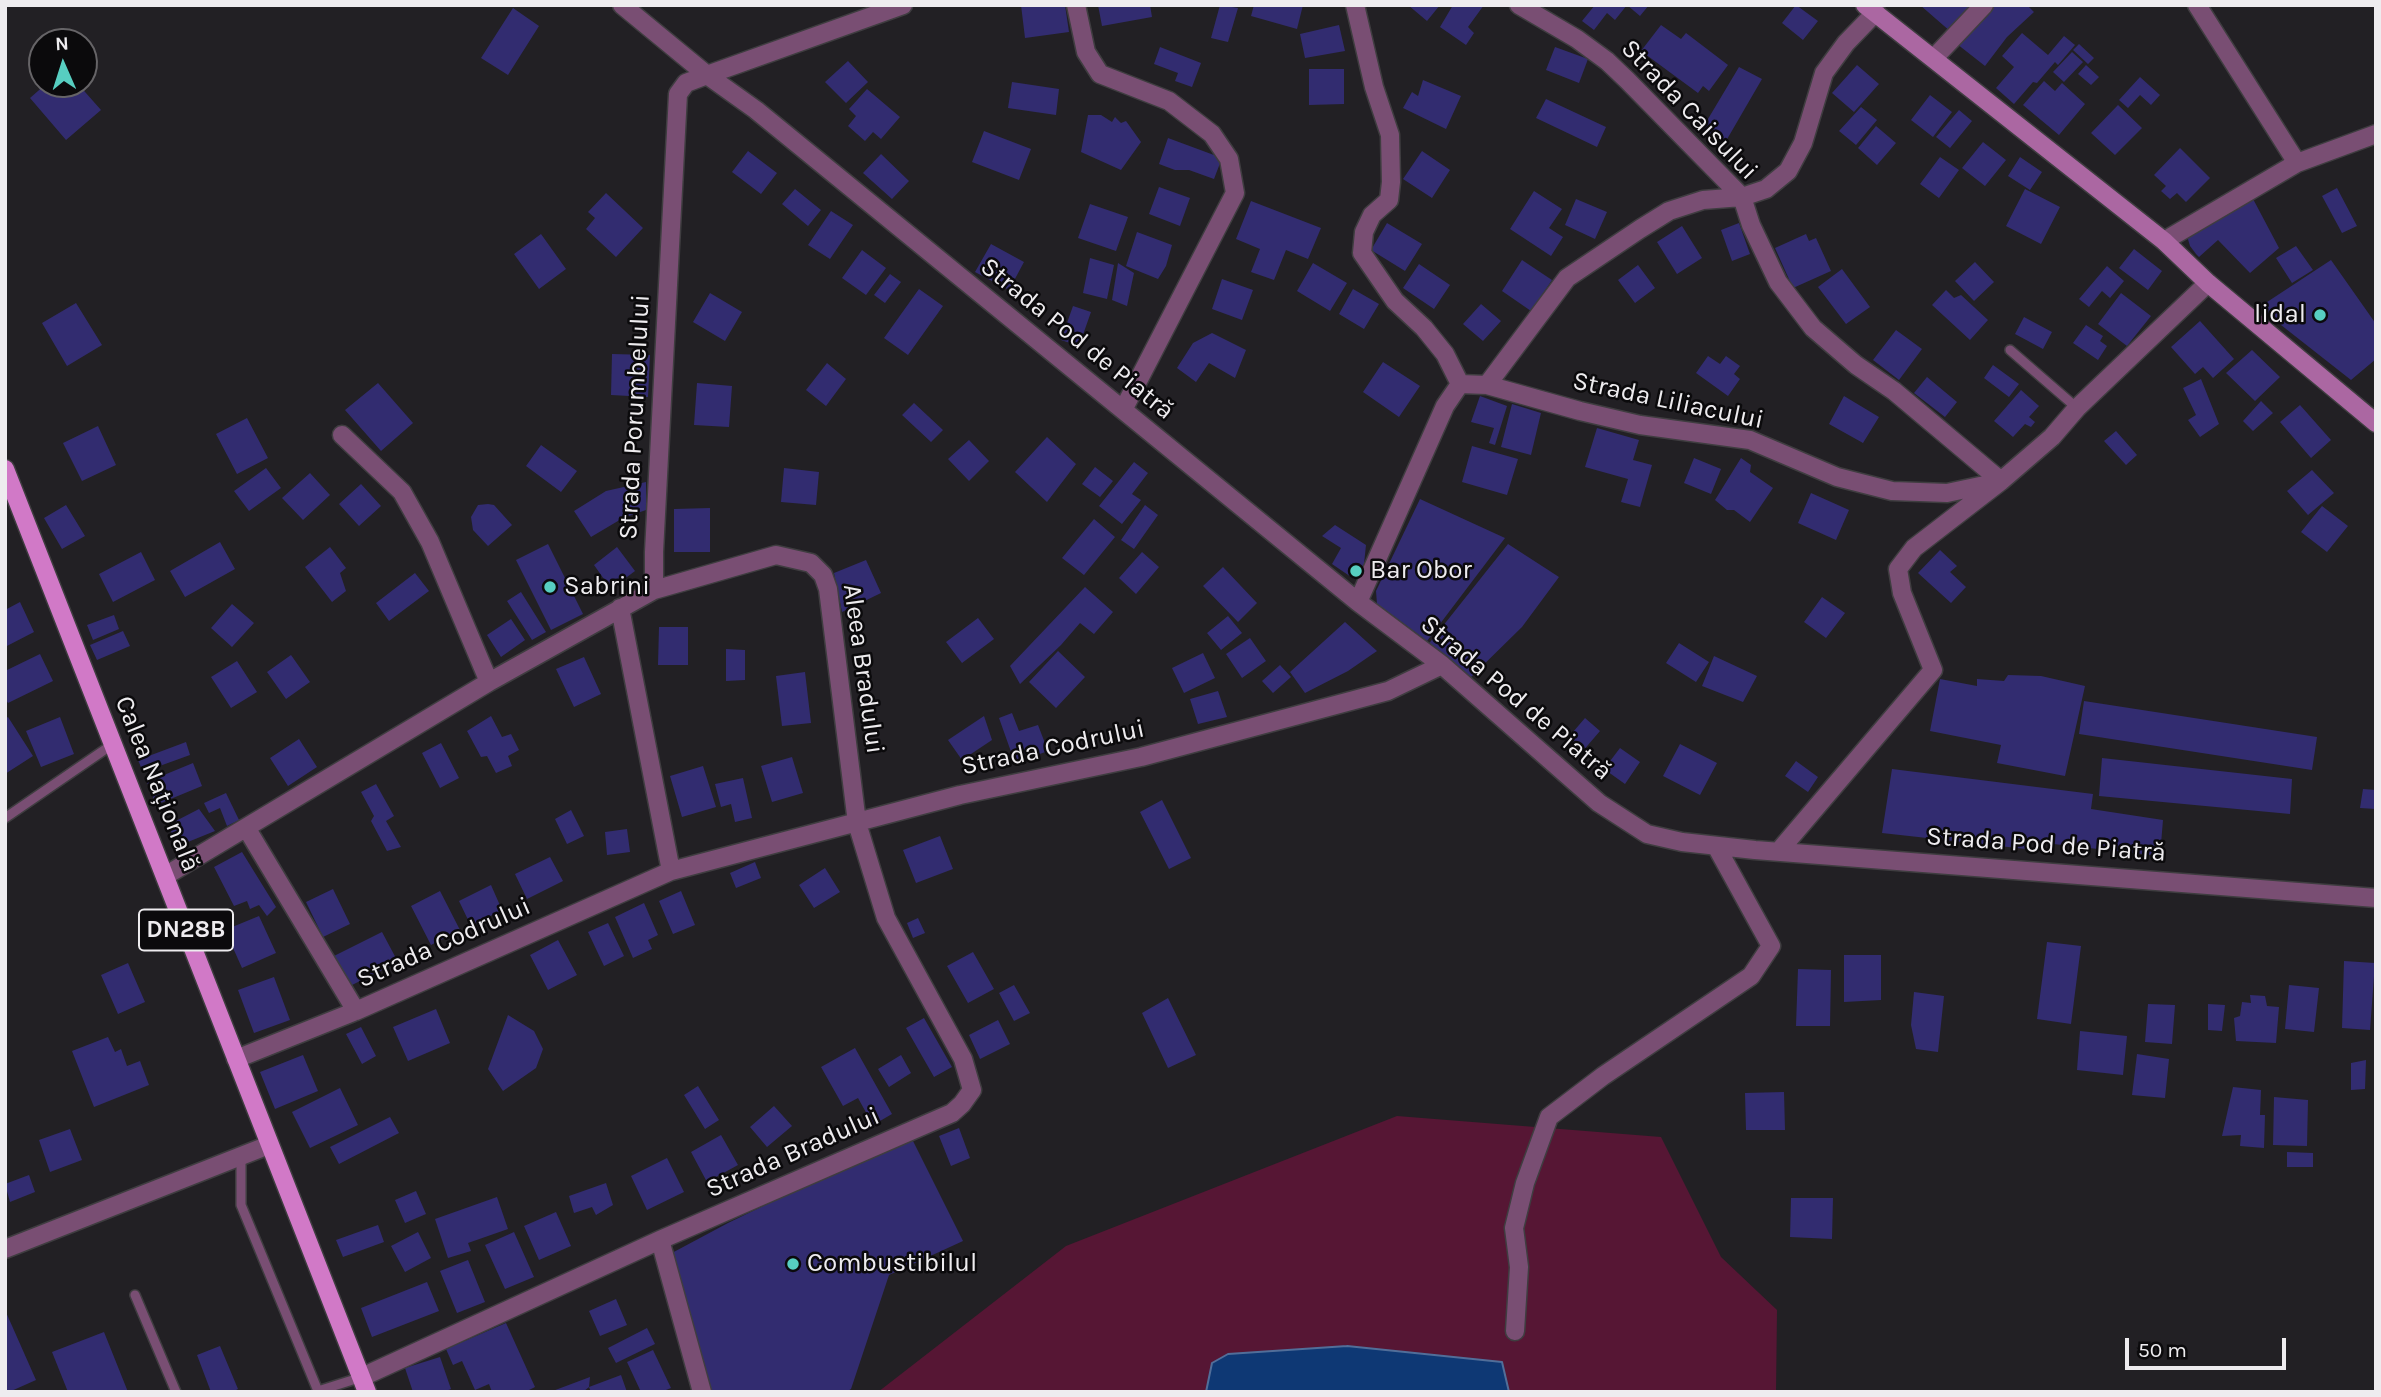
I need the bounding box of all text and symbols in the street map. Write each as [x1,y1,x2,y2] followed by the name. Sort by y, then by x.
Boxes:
[28,28,98,98] north arrow
[55,33,69,55] text: N
[1614,33,1764,187] street label: Strada Caisului
[974,251,1180,427] street label: Strada Pod de Piatră
[613,293,657,541] street label: Strada Porumbelului
[2254,299,2306,331] place label: lidal
[2312,307,2328,323] marker: lidal
[1570,366,1766,436] street label: Strada Liliacului
[1370,555,1472,587] place label: Bar Obor
[1348,563,1364,579] marker: Bar Obor
[564,571,650,603] place label: Sabrini
[542,579,558,595] marker: Sabrini
[836,582,890,756] street label: Aleea Bradului
[1414,609,1618,787] street label: Strada Pod de Piatră
[108,692,206,876] street label: Calea Națională
[959,713,1147,783] street label: Strada Codrului
[1925,821,2167,869] street label: Strada Pod de Piatră
[352,891,536,995] street label: Strada Codrului
[139,910,233,950] road number: DN28B
[701,1101,885,1205] street label: Strada Bradului
[807,1248,977,1280] place label: Combustibilul
[785,1256,801,1272] marker: Combustibilul
[2129,1324,2290,1368] scale bar
[2138,1338,2187,1362] text: 50 m

